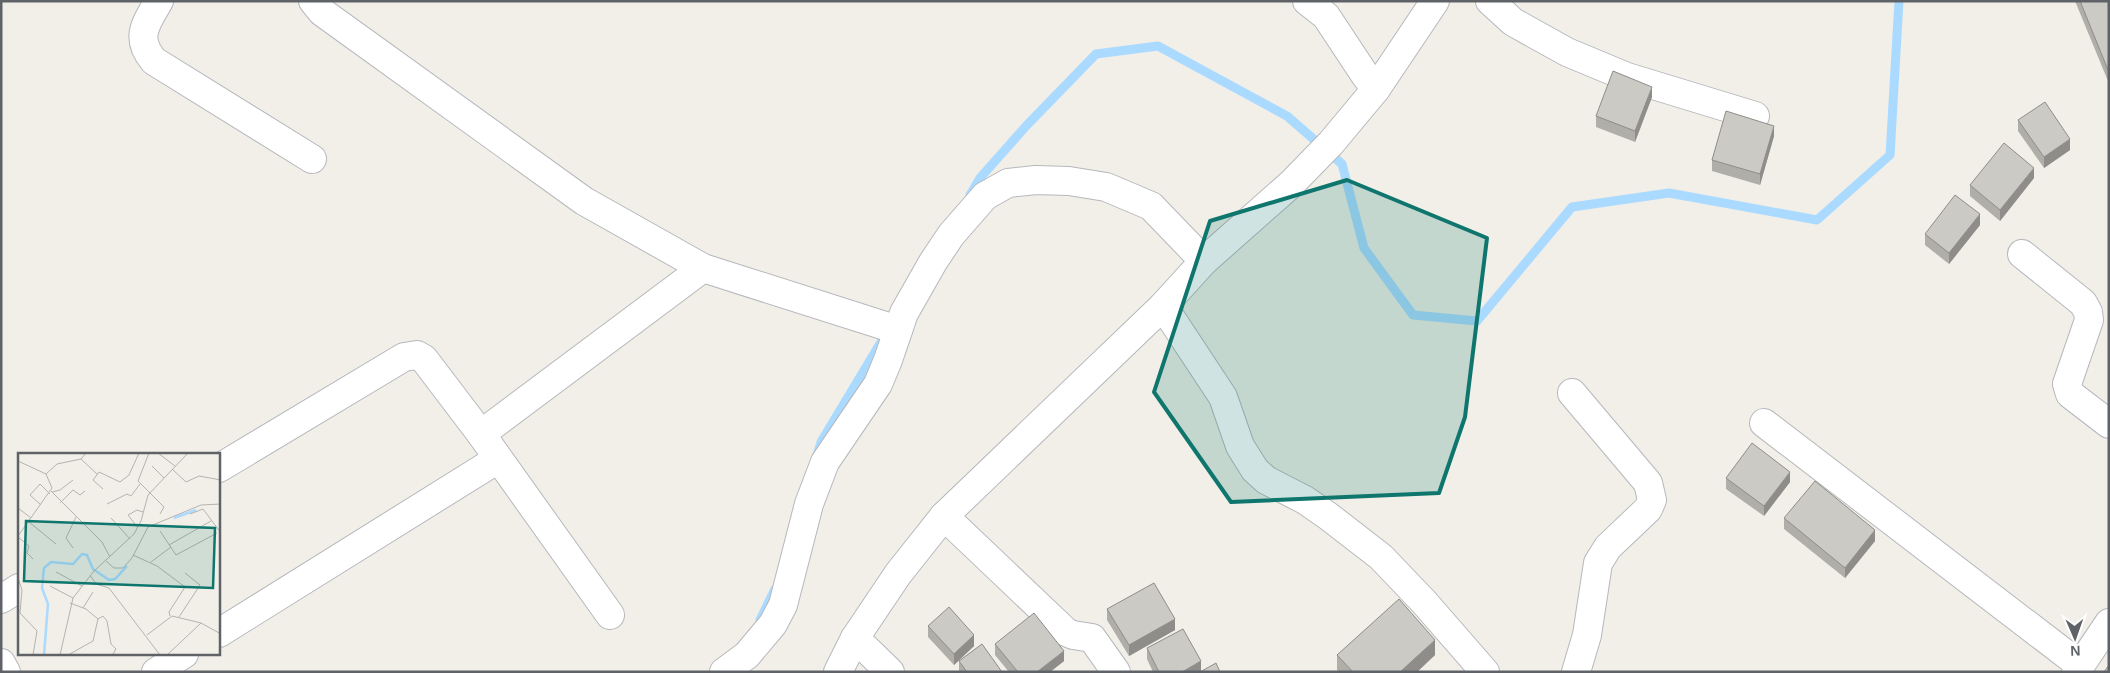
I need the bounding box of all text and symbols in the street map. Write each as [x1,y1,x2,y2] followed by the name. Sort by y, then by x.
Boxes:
[18,453,220,656] inset map
[2050,613,2100,663] north arrow
[2070,643,2081,659] text: N

